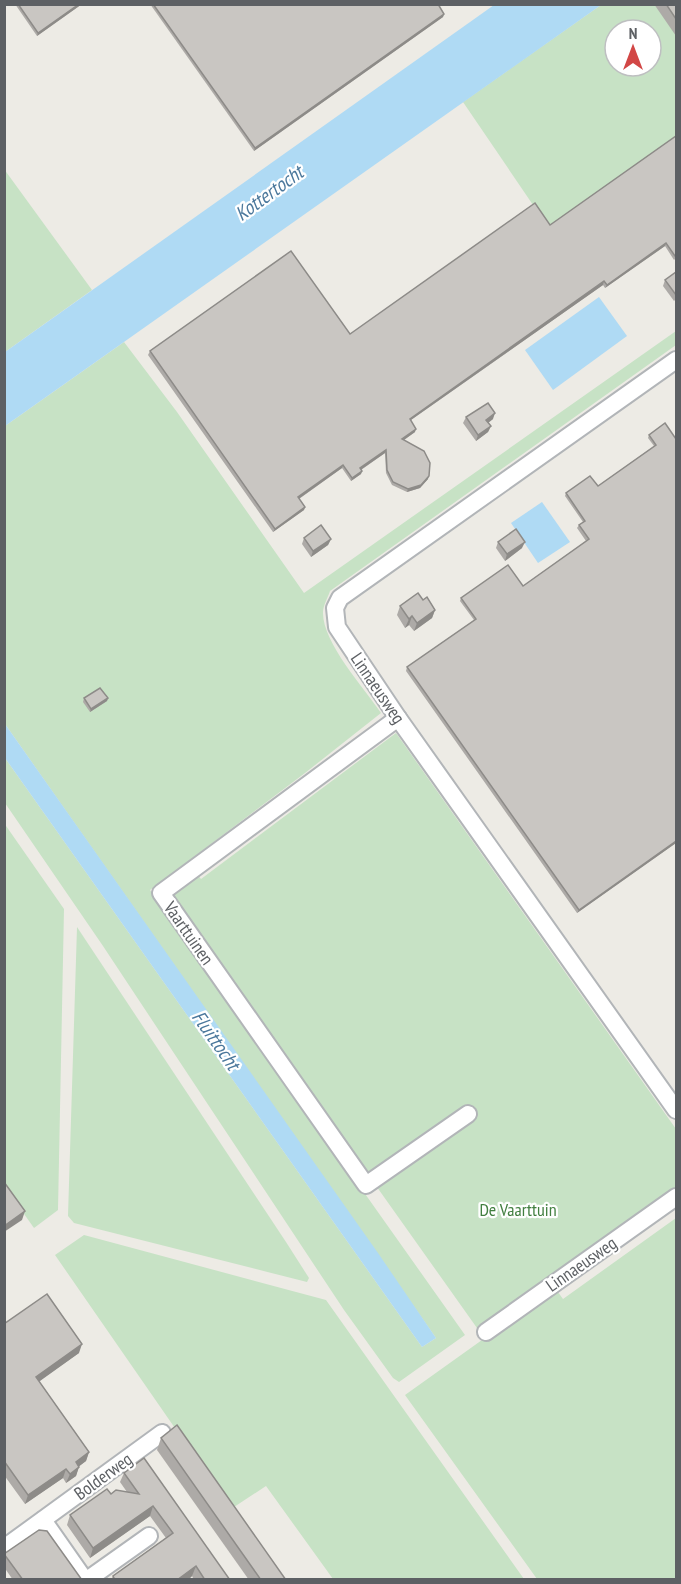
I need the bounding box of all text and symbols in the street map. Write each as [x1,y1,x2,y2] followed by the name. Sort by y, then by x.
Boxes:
[603,18,663,78] north arrow
[629,23,637,43] text: N
[230,158,310,226] water label: Kottertocht
[346,648,410,728] street label: Linnaeusweg
[158,896,219,969] street label: Vaarttuinen
[186,1005,247,1077] water label: Fluittocht
[479,1198,557,1221] park label: De Vaarttuin
[541,1231,621,1297] street label: Linnaeusweg
[69,1447,137,1505] street label: Bolderweg

